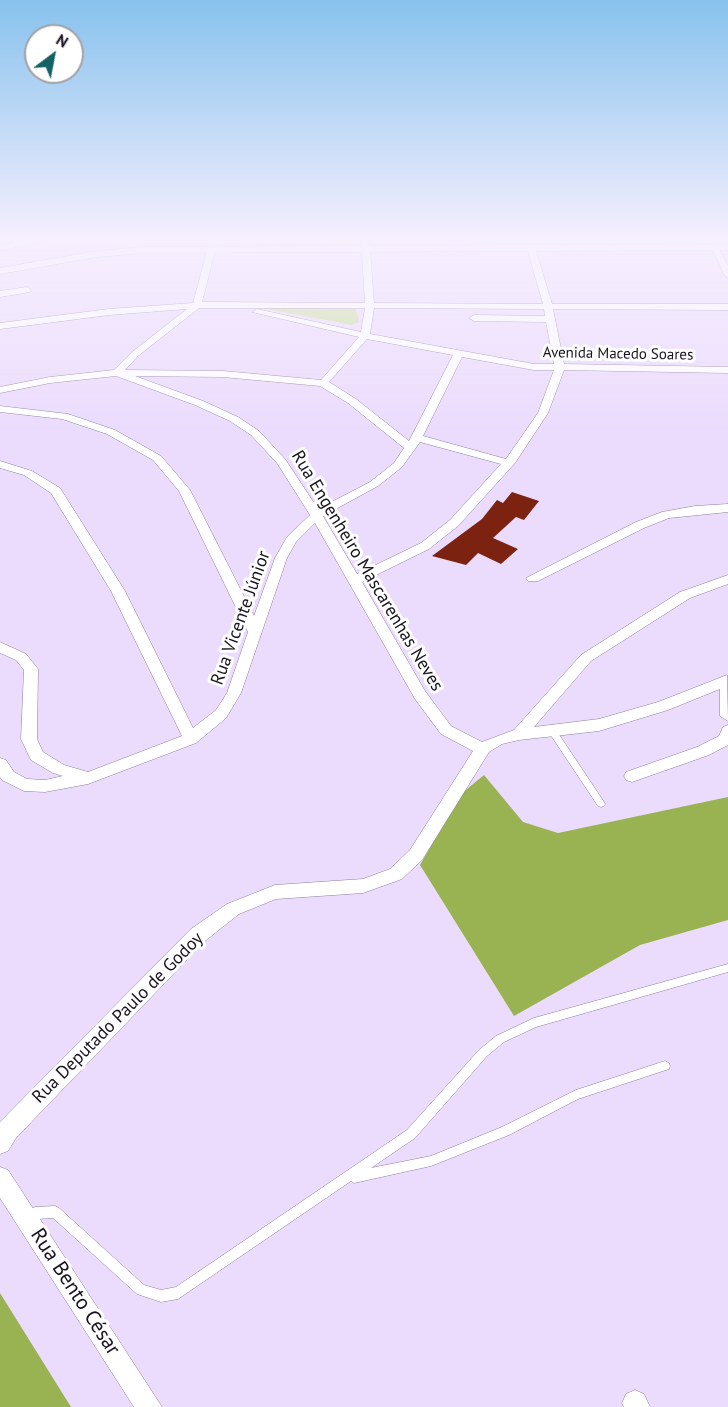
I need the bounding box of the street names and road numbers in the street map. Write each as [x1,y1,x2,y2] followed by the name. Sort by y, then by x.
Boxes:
[543,344,693,364] street label: Avenida Macedo Soares
[287,447,447,695] street label: Rua Engenheiro Mascarenhas Neves
[207,548,275,688] street label: Rua Vicente Júnior
[28,928,208,1108] street label: Rua Deputado Paulo de Godoy
[25,1224,125,1360] street label: Rua Bento César

